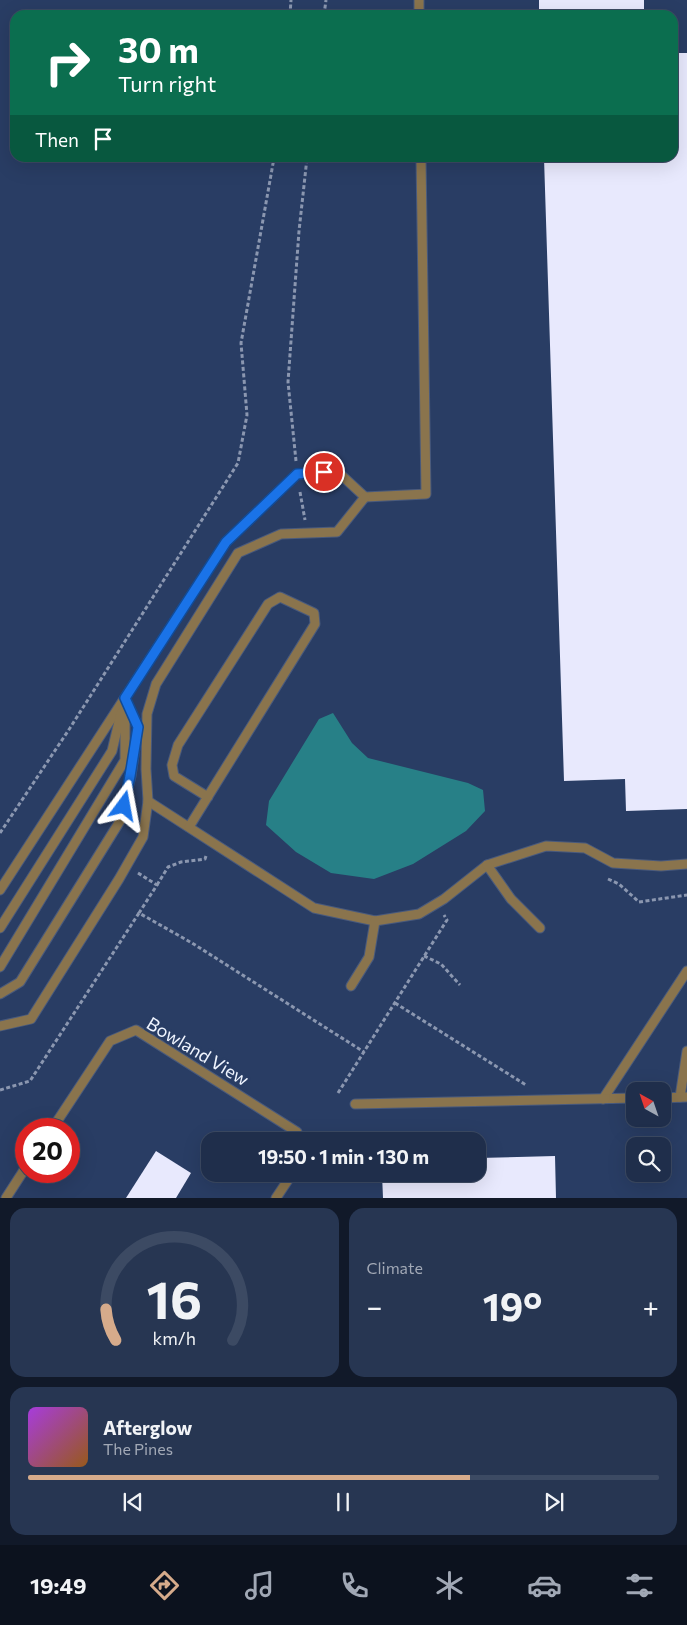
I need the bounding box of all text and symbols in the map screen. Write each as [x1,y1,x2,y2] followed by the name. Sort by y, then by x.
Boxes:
[118,27,199,70] text: 30 m
[35,30,100,95] icon: right
[118,70,216,97] text: Turn right
[89,125,117,153] icon: arrive
[35,128,79,151] text: Then
[303,451,345,493] pin
[310,458,338,486] icon: arrive
[97,779,149,831] position arrow
[143,1012,253,1090] street label: Bowland View
[626,1082,671,1128] north arrow
[626,1082,671,1182] map controls
[15,1118,80,1183] speed limit sign: 20
[626,1137,671,1182] button: search
[258,1145,429,1168] text: 19:50 · 1 min · 130 m
[367,1258,423,1277] text: Climate
[146,1266,202,1330] text: 16
[483,1282,542,1329] text: 19°
[367,1289,382,1323] text: −
[643,1289,659,1323] text: +
[153,1327,196,1349] text: km/h
[103,1416,192,1439] text: Afterglow
[103,1439,173,1458] text: The Pines
[119,1488,147,1516] icon: previous
[329,1488,357,1516] icon: pause
[540,1488,568,1516] icon: next
[147,1568,182,1603] icon: directions
[242,1568,277,1603] icon: music
[337,1568,372,1603] icon: phone
[432,1568,467,1603] icon: climate
[527,1568,562,1603] icon: car
[622,1568,657,1603] icon: filters
[30,1572,86,1599] text: 19:49

